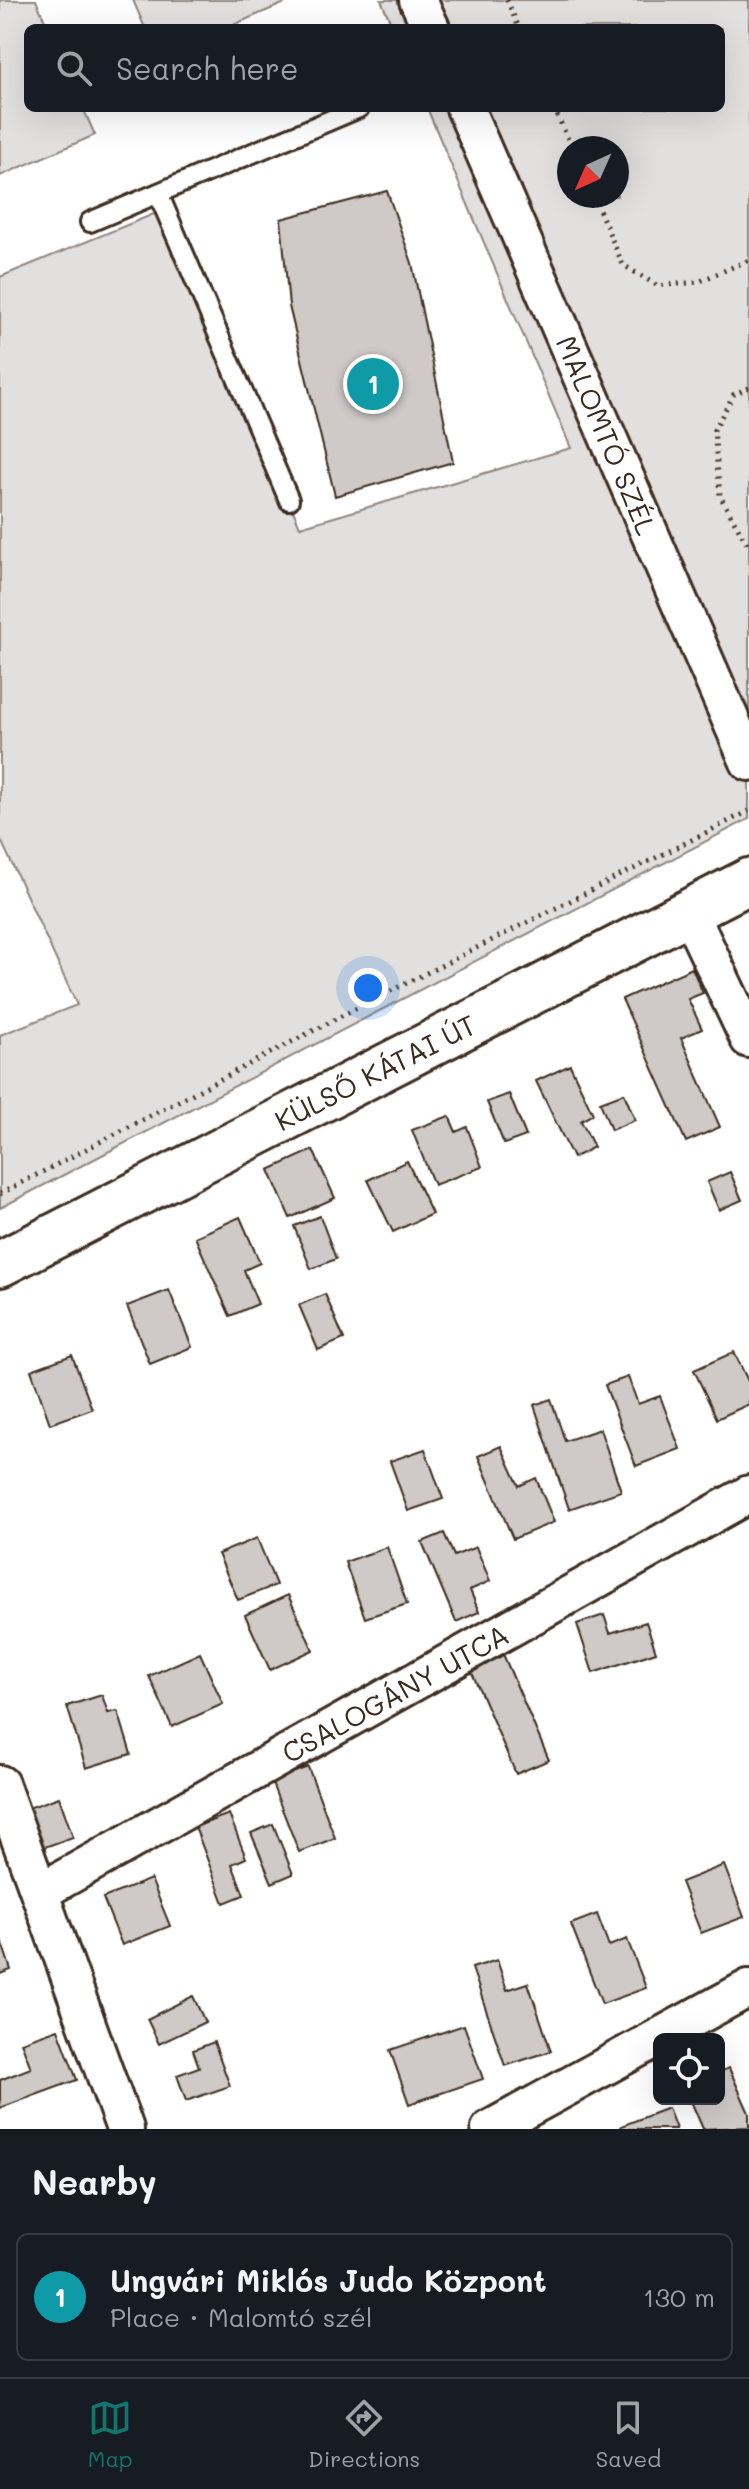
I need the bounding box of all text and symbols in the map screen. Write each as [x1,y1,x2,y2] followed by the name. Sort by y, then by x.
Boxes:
[24,24,725,112] search box
[52,46,96,90] icon: search
[116,48,299,88] text: Search here
[557,136,629,208] north arrow
[549,330,665,540] street label: MALOMTÓ SZÉL
[347,354,399,414] pin: 1
[348,968,388,1008] your location
[268,1006,482,1138] street label: KÜLSŐ KÁTAI ÚT
[275,1616,515,1770] street label: CSALOGÁNY UTCA
[653,2033,725,2105] map controls
[653,2033,725,2105] button: locate
[32,2159,157,2204] text: Nearby
[110,2260,547,2300] text: Ungvári Miklós Judo Központ
[54,2280,66,2314] text: 1
[643,2280,715,2314] text: 130 m
[110,2300,372,2334] text: Place · Malomtó szél
[88,2396,133,2473] tab: Map
[308,2396,420,2473] tab: Directions
[596,2396,661,2473] tab: Saved

